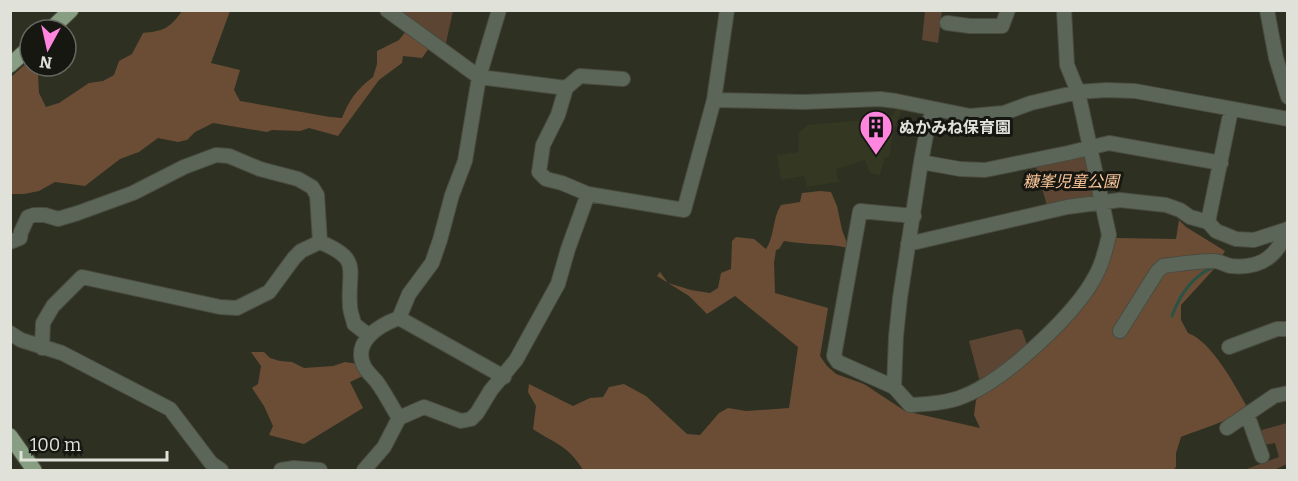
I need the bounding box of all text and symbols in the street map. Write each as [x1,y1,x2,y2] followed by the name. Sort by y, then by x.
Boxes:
[18,18,78,78] north arrow
[39,52,53,73] text: N
[858,109,894,156] building icon: ぬかみね保育園
[899,118,1011,137] place label: ぬかみね保育園
[1023,172,1121,191] park label: 糠峯児童公園
[21,424,166,462] scale bar
[30,434,81,456] text: 100 m

